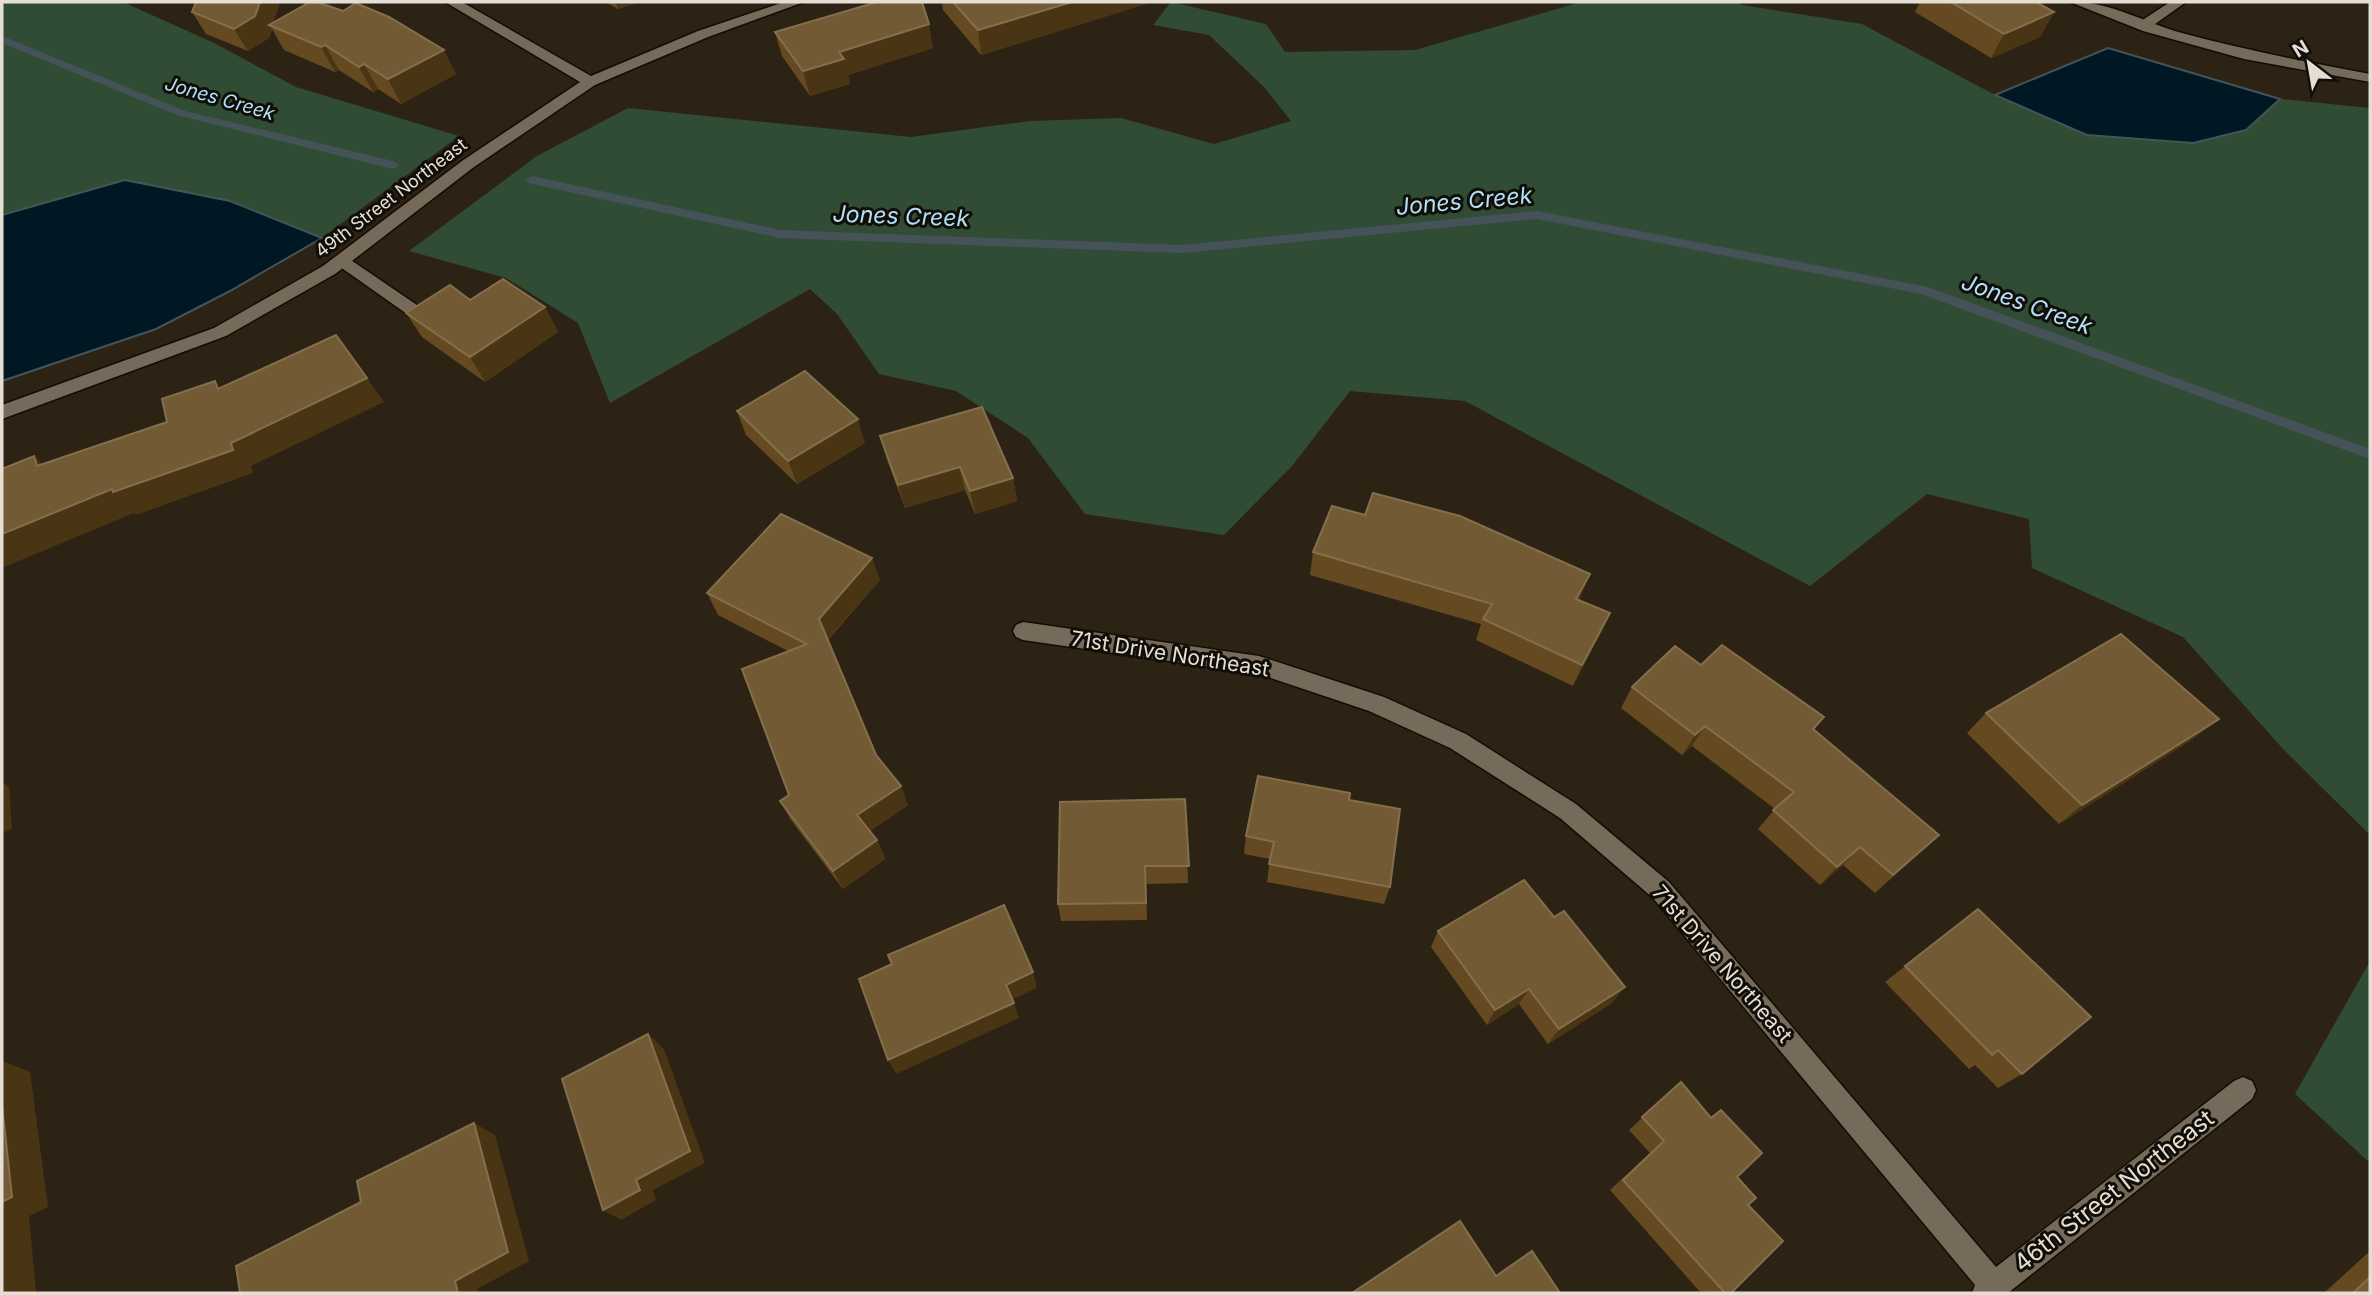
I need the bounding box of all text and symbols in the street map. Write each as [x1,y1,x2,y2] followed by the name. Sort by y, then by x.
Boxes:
[2274,28,2344,98] north arrow
[2288,35,2313,62] text: N
[162,72,278,125] water label: Jones Creek
[311,134,471,262] street label: 49th Street Northeast
[1395,181,1534,221] water label: Jones Creek
[832,200,970,232] water label: Jones Creek
[1958,267,2096,341] water label: Jones Creek
[1069,625,1271,682] street label: 71st Drive Northeast
[1647,880,1798,1048] street label: 71st Drive Northeast
[2008,1103,2220,1278] street label: 46th Street Northeast

